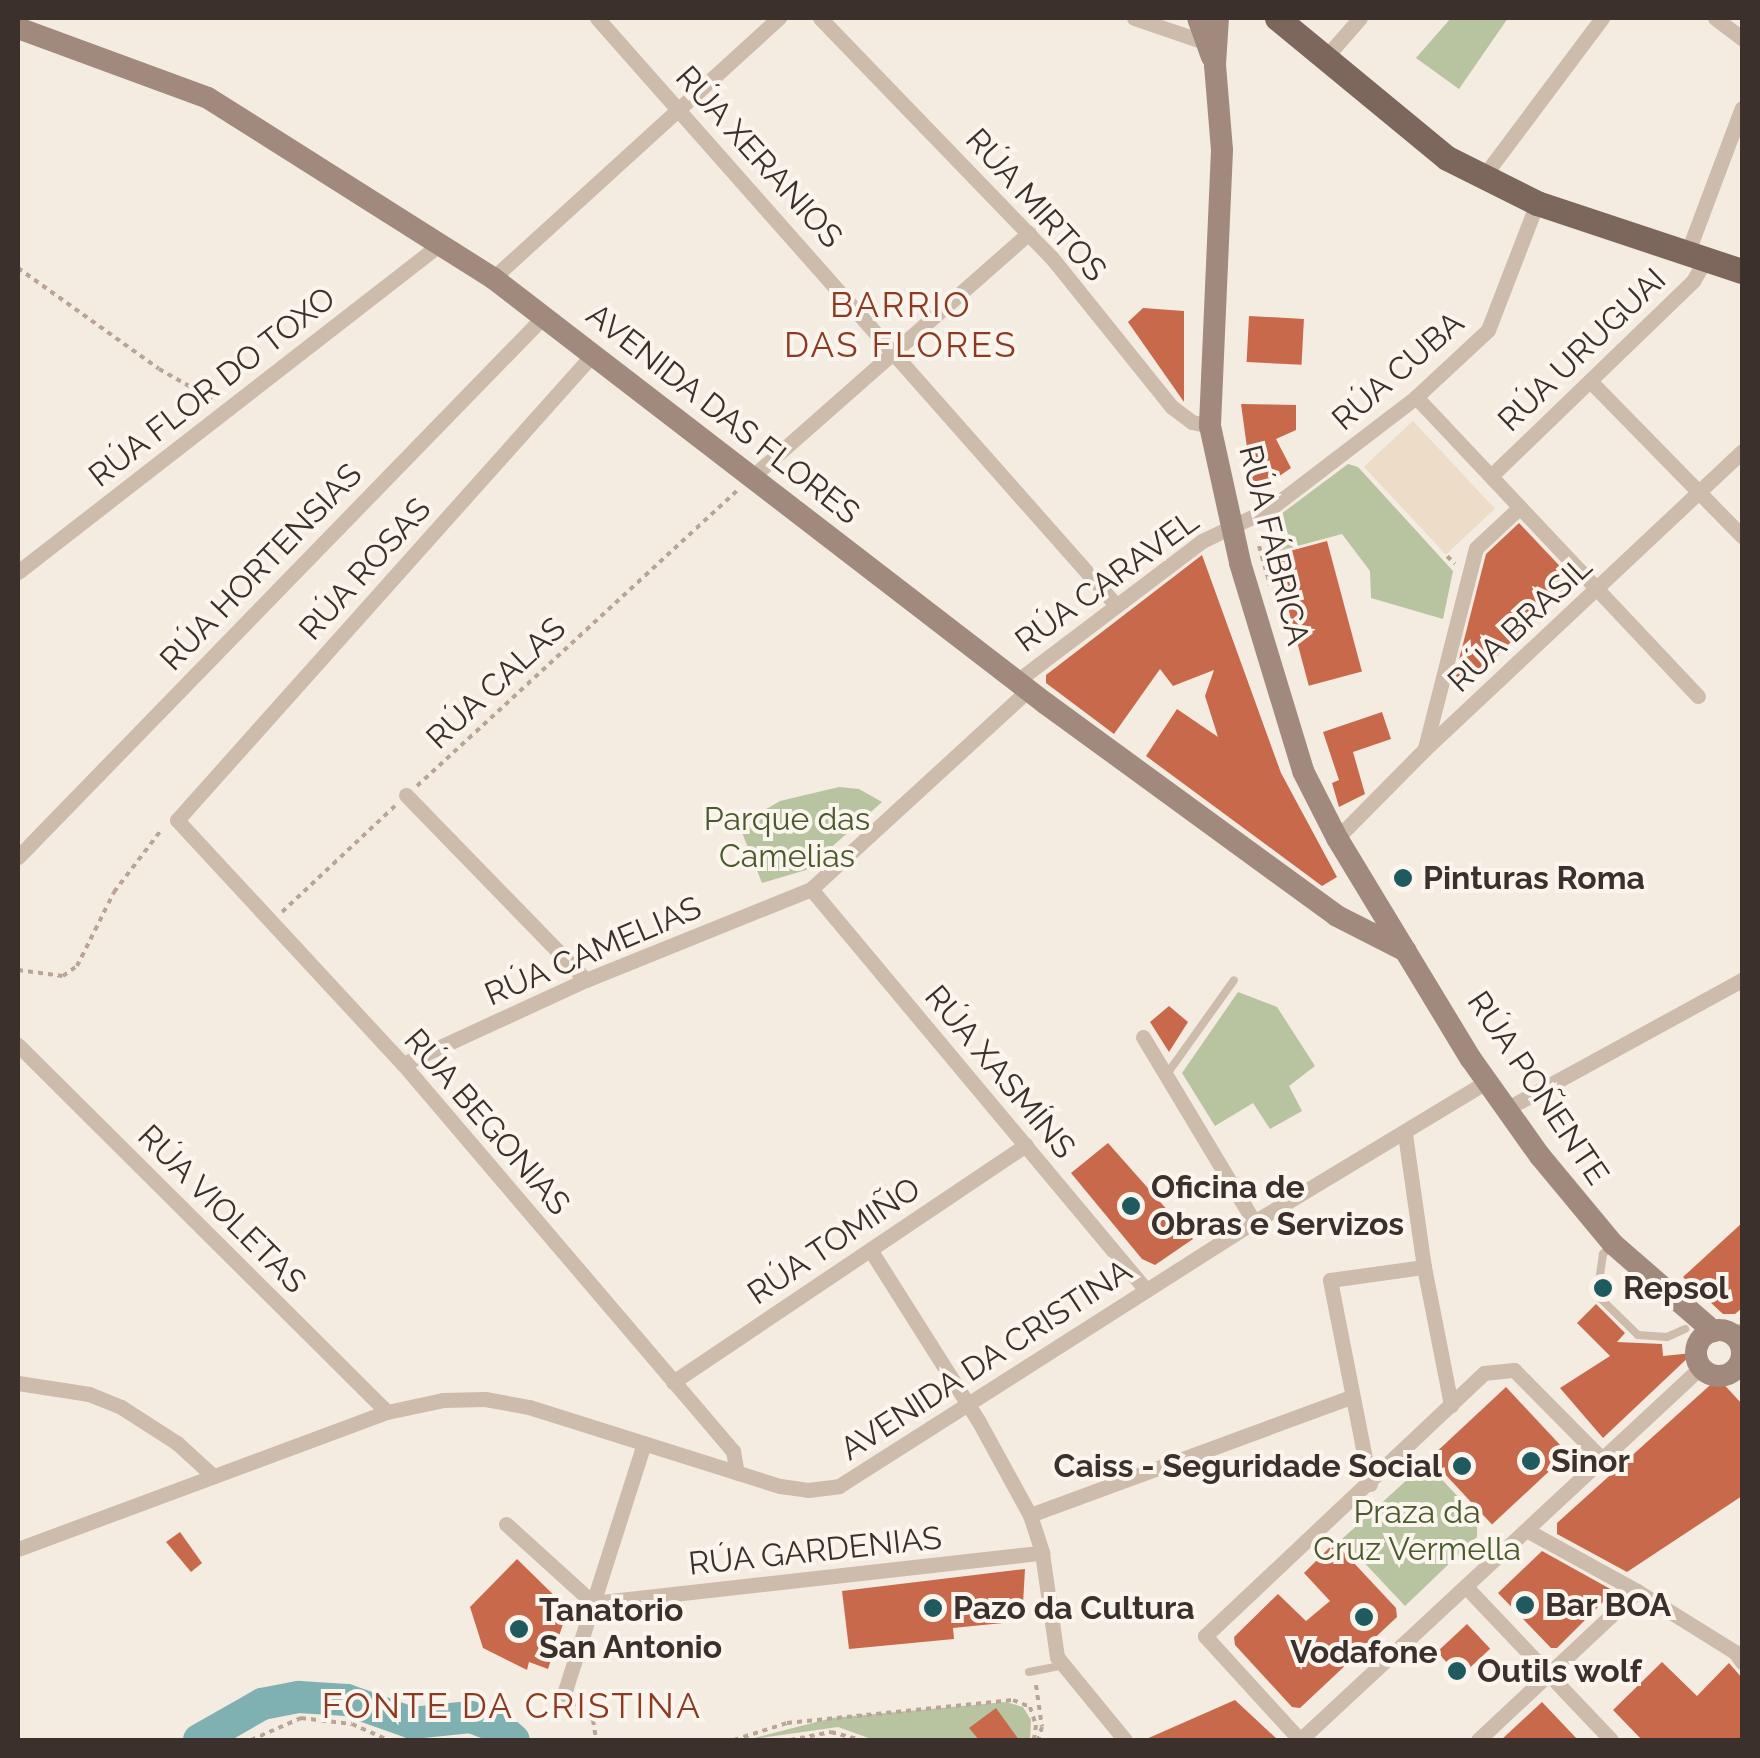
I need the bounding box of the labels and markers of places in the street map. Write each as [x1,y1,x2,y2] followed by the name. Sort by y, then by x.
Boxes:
[1423,859,1645,897] place label: Pinturas Roma
[1392,867,1414,889] marker: Pinturas Roma
[1151,1169,1404,1244] place label: Oficina de Obras e Servizos
[1120,1195,1142,1217] marker: Oficina de Obras e Servizos
[1623,1269,1729,1307] place label: Repsol
[1592,1277,1614,1299] marker: Repsol
[1551,1442,1630,1480] place label: Sinor
[1054,1447,1442,1485] place label: Caiss - Seguridade Social
[1520,1450,1542,1472] marker: Sinor
[1451,1455,1473,1477] marker: Caiss - Seguridade Social
[1545,1586,1672,1624] place label: Bar BOA
[953,1589,1195,1627] place label: Pazo da Cultura
[539,1592,723,1667] place label: Tanatorio San Antonio
[1514,1594,1536,1616] marker: Bar BOA
[922,1597,944,1619] marker: Pazo da Cultura
[1353,1606,1375,1628] marker: Vodafone
[508,1618,530,1640] marker: Tanatorio San Antonio
[1290,1633,1438,1671] place label: Vodafone
[1477,1652,1642,1690] place label: Outils wolf
[1446,1660,1468,1682] marker: Outils wolf

